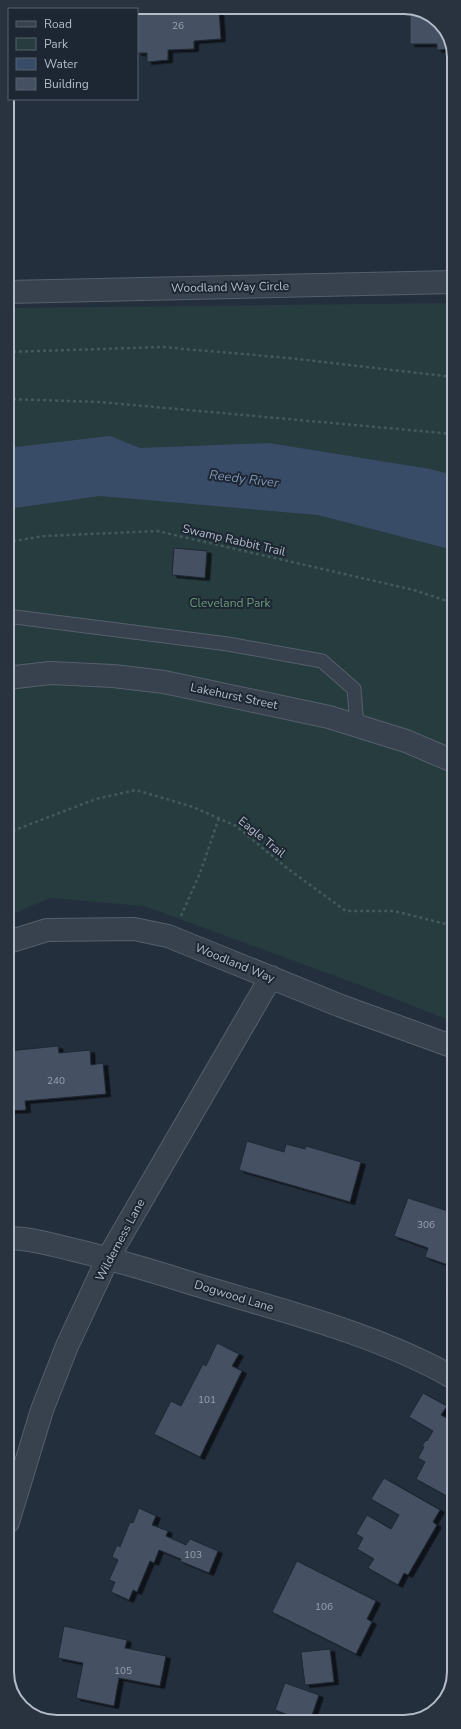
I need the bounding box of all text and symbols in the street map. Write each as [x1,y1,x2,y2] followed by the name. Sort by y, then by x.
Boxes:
[8,8,138,100] legend
[44,16,72,32] text: Road
[172,19,184,33] house number: 26
[44,36,69,52] text: Park
[44,56,78,72] text: Water
[44,76,89,92] text: Building
[171,278,289,296] street label: Woodland Way Circle
[208,466,280,492] water label: Reedy River
[181,520,288,560] street label: Swamp Rabbit Trail
[189,595,272,611] park label: Cleveland Park
[189,679,280,713] street label: Lakehurst Street
[235,813,289,861] street label: Eagle Trail
[193,940,278,987] street label: Woodland Way
[47,1074,65,1088] house number: 240
[92,1196,148,1284] street label: Wilderness Lane
[417,1218,435,1232] house number: 306
[192,1276,276,1316] street label: Dogwood Lane
[198,1393,216,1407] house number: 101
[184,1548,202,1562] house number: 103
[315,1600,333,1614] house number: 106
[114,1664,132,1678] house number: 105

